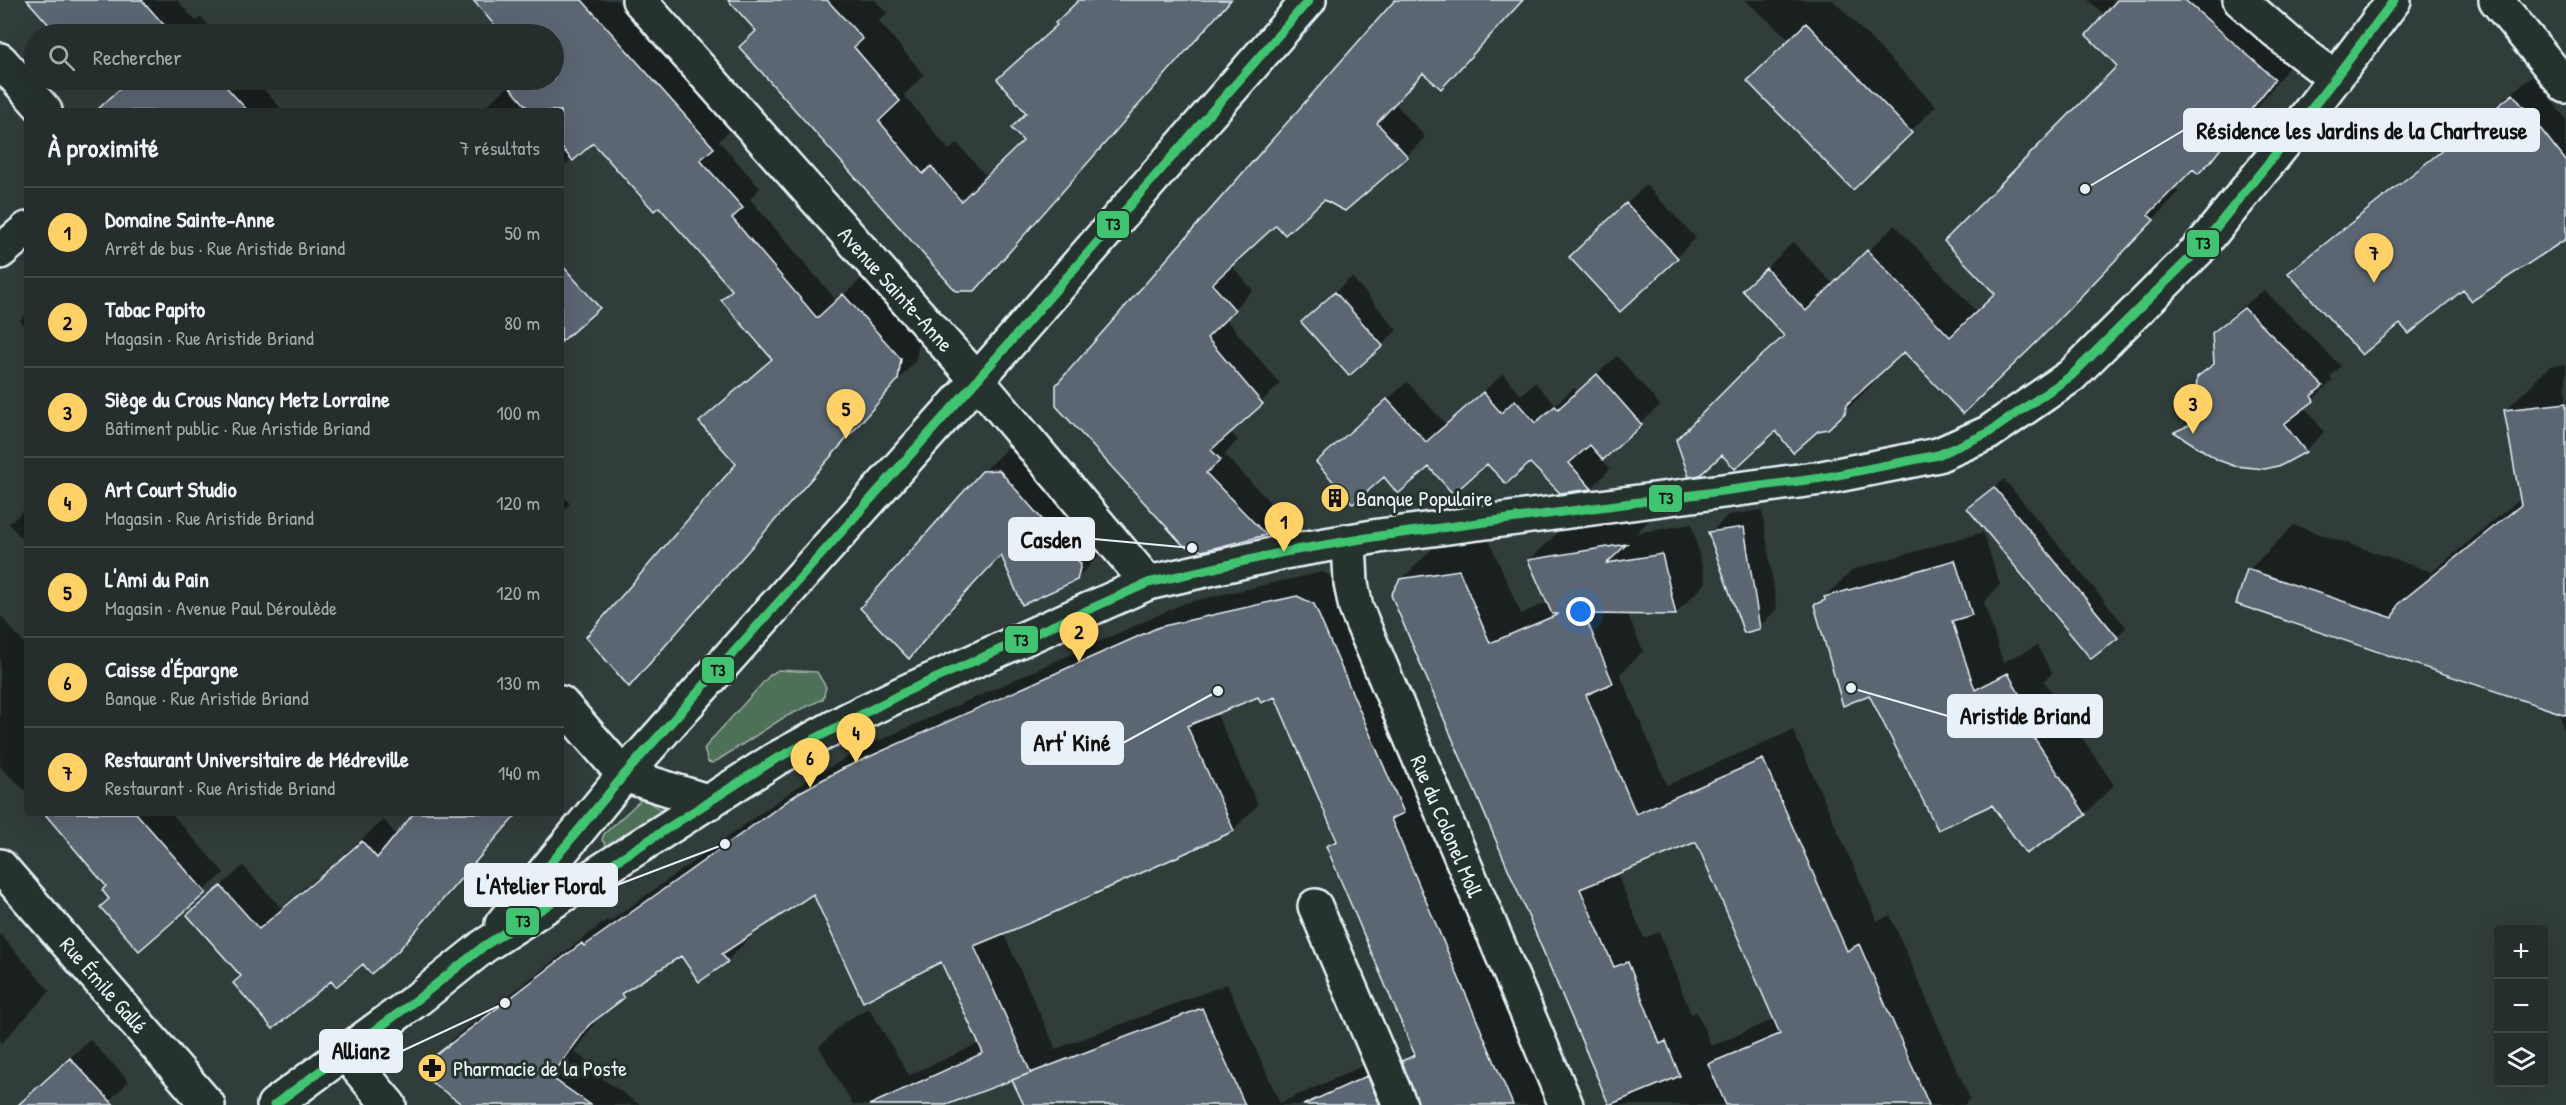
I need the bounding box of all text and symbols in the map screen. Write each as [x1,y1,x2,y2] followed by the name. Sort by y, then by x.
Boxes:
[24,24,564,90] search box
[45,41,78,74] icon: search
[93,42,182,72] text: Rechercher
[2184,109,2539,151] callout: Résidence les Jardins de la Chartreuse
[2197,114,2528,146] text: Résidence les Jardins de la Chartreuse
[48,130,159,165] text: À proximité
[460,134,540,161] text: 7 résultats
[105,204,275,234] text: Domaine Sainte-Anne
[1096,210,1130,239] line badge: T3
[1105,213,1120,235] text: T3
[64,219,71,246] text: 1
[504,219,540,246] text: 50 m
[832,220,961,358] street label: Avenue Sainte-Anne
[2186,229,2220,258] line badge: T3
[2195,232,2210,254] text: T3
[105,234,345,261] text: Arrêt de bus · Rue Aristide Briand
[2354,234,2394,283] pin: 7
[105,294,205,324] text: Tabac Papito
[63,309,72,336] text: 2
[504,309,540,336] text: 80 m
[105,324,314,351] text: Magasin · Rue Aristide Briand
[105,384,390,414] text: Siège du Crous Nancy Metz Lorraine
[2174,384,2212,434] pin: 3
[826,390,866,439] pin: 5
[63,399,72,426] text: 3
[497,399,540,426] text: 100 m
[105,414,370,441] text: Bâtiment public · Rue Aristide Briand
[105,474,237,504] text: Art Court Studio
[1319,482,1351,514] building icon: Banque Populaire
[1356,483,1493,513] place label: Banque Populaire
[1648,484,1683,513] line badge: T3
[1658,487,1673,509] text: T3
[64,489,71,516] text: 4
[496,489,540,516] text: 120 m
[1264,502,1304,552] pin: 1
[105,504,314,531] text: Magasin · Rue Aristide Briand
[1009,518,1094,560] callout: Casden
[1020,523,1082,555] text: Casden
[105,564,209,594] text: L'Ami du Pain
[63,579,72,606] text: 5
[496,579,540,606] text: 120 m
[105,594,337,621] text: Magasin · Avenue Paul Déroulède
[1566,597,1595,626] your location
[1060,612,1098,662] pin: 2
[1004,625,1039,654] line badge: T3
[1013,629,1028,651] text: T3
[105,654,238,684] text: Caisse d'Épargne
[701,656,735,684] line badge: T3
[710,659,725,681] text: T3
[64,669,71,696] text: 6
[497,669,540,696] text: 130 m
[105,684,308,711] text: Banque · Rue Aristide Briand
[1948,695,2102,737] callout: Aristide Briand
[1960,699,2091,731] text: Aristide Briand
[836,714,876,763] pin: 4
[1022,722,1123,764] callout: Art' Kiné
[1034,726,1111,758] text: Art' Kiné
[790,738,830,788] pin: 6
[105,744,409,774] text: Restaurant Universitaire de Médreville
[1404,750,1491,902] street label: Rue du Colonel Moll
[63,759,72,786] text: 7
[498,759,540,786] text: 140 m
[105,774,335,801] text: Restaurant · Rue Aristide Briand
[465,864,617,906] callout: L'Atelier Floral
[477,869,606,901] text: L'Atelier Floral
[505,907,540,936] line badge: T3
[515,910,530,932] text: T3
[2494,925,2548,1087] map controls
[2494,925,2548,979] button: +
[54,930,155,1040] street label: Rue Émile Gallé
[2494,979,2548,1033] button: −
[320,1030,402,1072] callout: Allianz
[2494,1033,2548,1087] button: layers
[332,1034,391,1066] text: Allianz
[416,1052,448,1084] pharmacy icon: Pharmacie de la Poste
[453,1053,627,1083] place label: Pharmacie de la Poste

